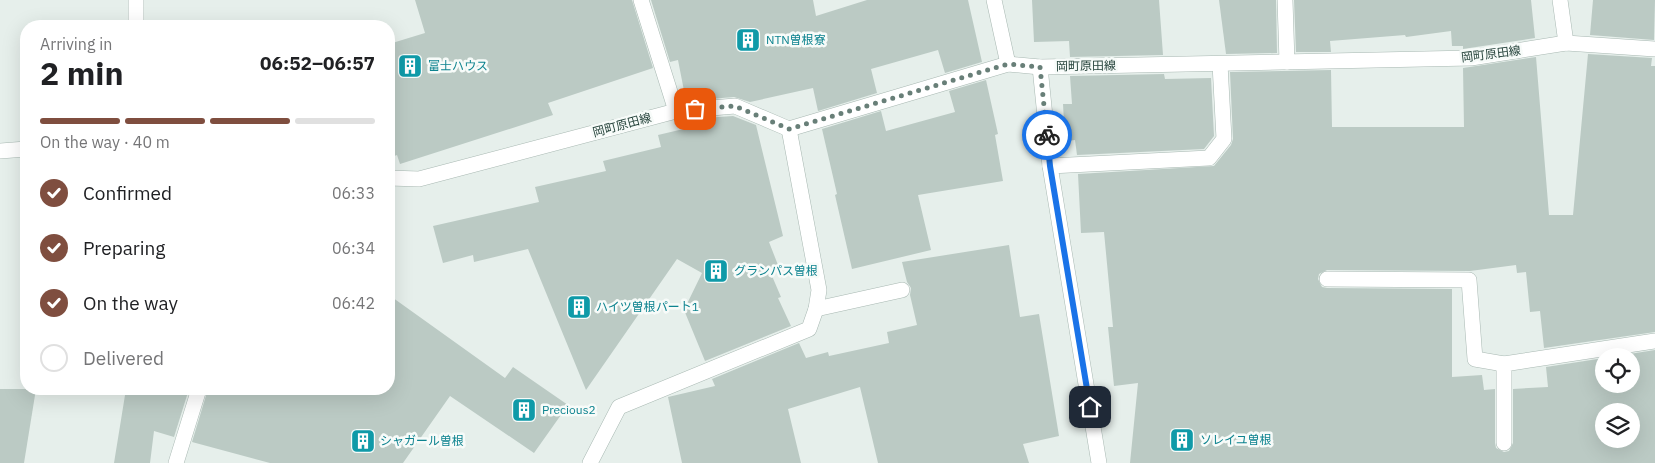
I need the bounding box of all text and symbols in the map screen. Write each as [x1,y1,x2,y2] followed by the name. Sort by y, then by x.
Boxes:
[735,27,761,53] building icon: NTN曽根寮
[766,32,826,47] place label: NTN曽根寮
[40,34,112,54] text: Arriving in
[1460,42,1522,65] street label: 岡町原田線
[260,51,375,75] text: 06:52–06:57
[40,52,124,94] text: 2 min
[397,53,423,79] building icon: 富士ハウス
[1056,57,1116,74] street label: 岡町原田線
[428,58,488,73] place label: 富士ハウス
[674,88,716,130] pin
[681,95,709,123] icon: bag
[591,110,653,140] street label: 岡町原田線
[1022,110,1072,160] courier
[1033,121,1061,149] icon: bike
[40,132,170,152] text: On the way · 40 m
[40,179,68,207] icon: check
[83,181,172,205] text: Confirmed
[332,183,375,203] text: 06:33
[40,234,68,262] icon: check
[83,236,165,260] text: Preparing
[332,238,375,258] text: 06:34
[703,258,729,284] building icon: グランパス曽根
[734,263,818,278] place label: グランパス曽根
[40,289,68,317] icon: check
[83,291,178,315] text: On the way
[332,293,375,313] text: 06:42
[566,294,592,320] building icon: ハイツ曽根パート1
[596,299,699,314] place label: ハイツ曽根パート1
[83,346,164,370] text: Delivered
[1595,348,1640,448] map controls
[1595,348,1640,393] button: locate
[1069,386,1111,428] pin
[1076,393,1104,421] icon: home
[511,397,537,423] building icon: Precious2
[542,402,596,417] place label: Precious2
[1595,403,1640,448] button: layers
[1169,427,1195,453] building icon: ソレイユ曽根
[350,428,376,454] building icon: シャガール曽根
[1200,432,1272,447] place label: ソレイユ曽根
[380,433,464,448] place label: シャガール曽根

